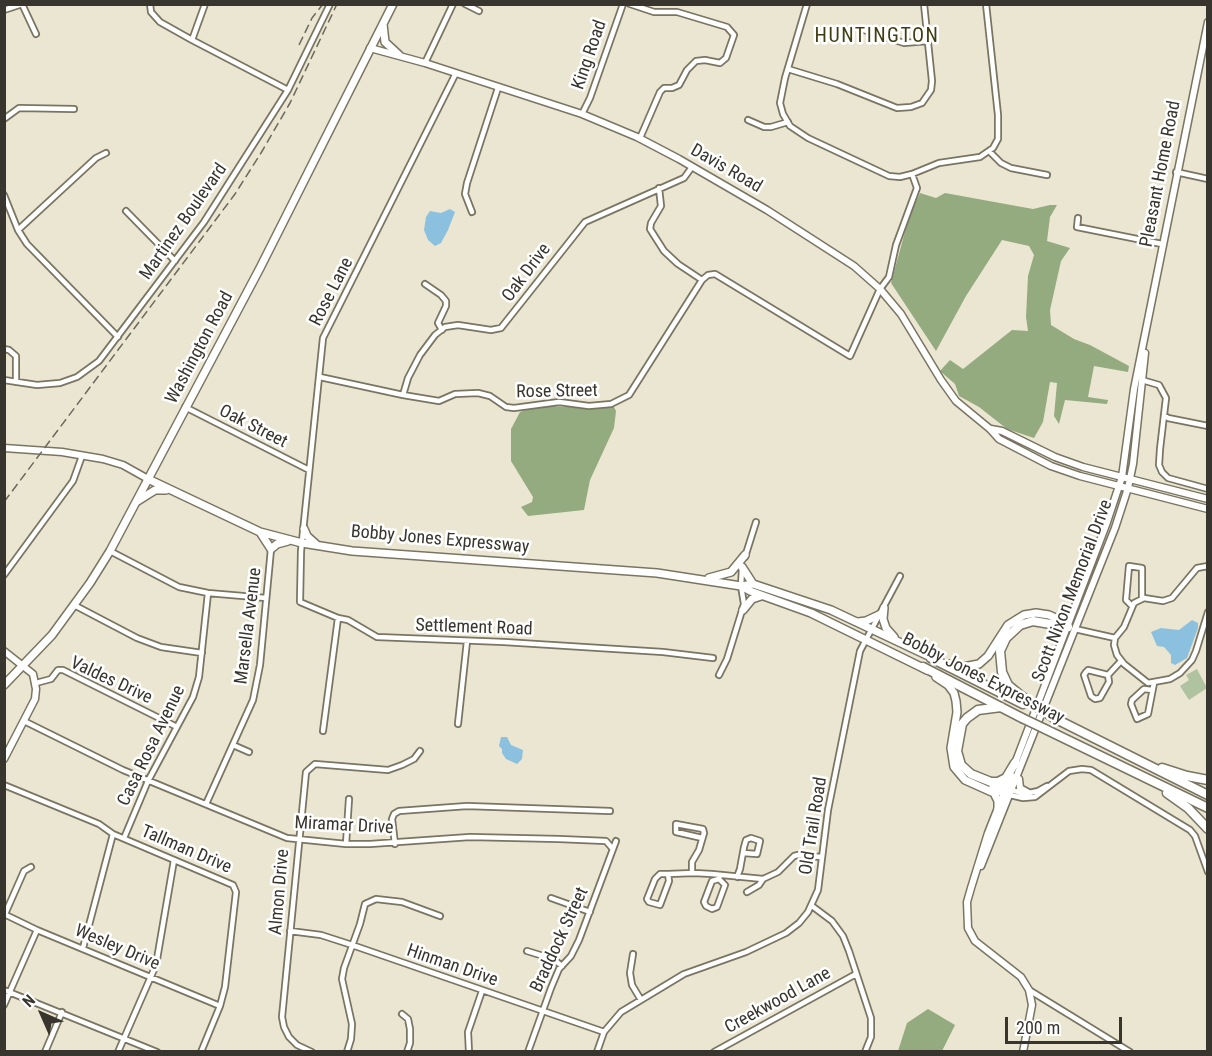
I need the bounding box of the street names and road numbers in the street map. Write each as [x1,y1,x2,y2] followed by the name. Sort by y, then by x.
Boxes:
[568,18,612,92] street label: King Road
[1136,99,1186,249] street label: Pleasant Home Road
[686,140,766,198] street label: Davis Road
[136,160,232,284] street label: Martinez Boulevard
[498,240,556,306] street label: Oak Drive
[306,254,358,330] street label: Rose Lane
[161,288,239,408] street label: Washington Road
[516,380,598,404] street label: Rose Street
[215,401,291,453] street label: Oak Street
[1028,497,1118,685] street label: Scott Nixon Memorial Drive
[350,521,530,559] street label: Bobby Jones Expressway
[231,567,267,685] street label: Marsella Avenue
[415,615,533,641] street label: Settlement Road
[898,629,1068,729] street label: Bobby Jones Expressway
[67,653,155,709] street label: Valdes Drive
[114,682,190,810] street label: Casa Rosa Avenue
[796,775,832,877] street label: Old Trail Road
[294,813,394,839] street label: Miramar Drive
[138,821,234,879] street label: Tallman Drive
[265,848,295,936] street label: Almon Drive
[526,884,594,996] street label: Braddock Street
[71,920,163,976] street label: Wesley Drive
[404,940,500,992] street label: Hinman Drive
[721,963,835,1039] street label: Creekwood Lane

